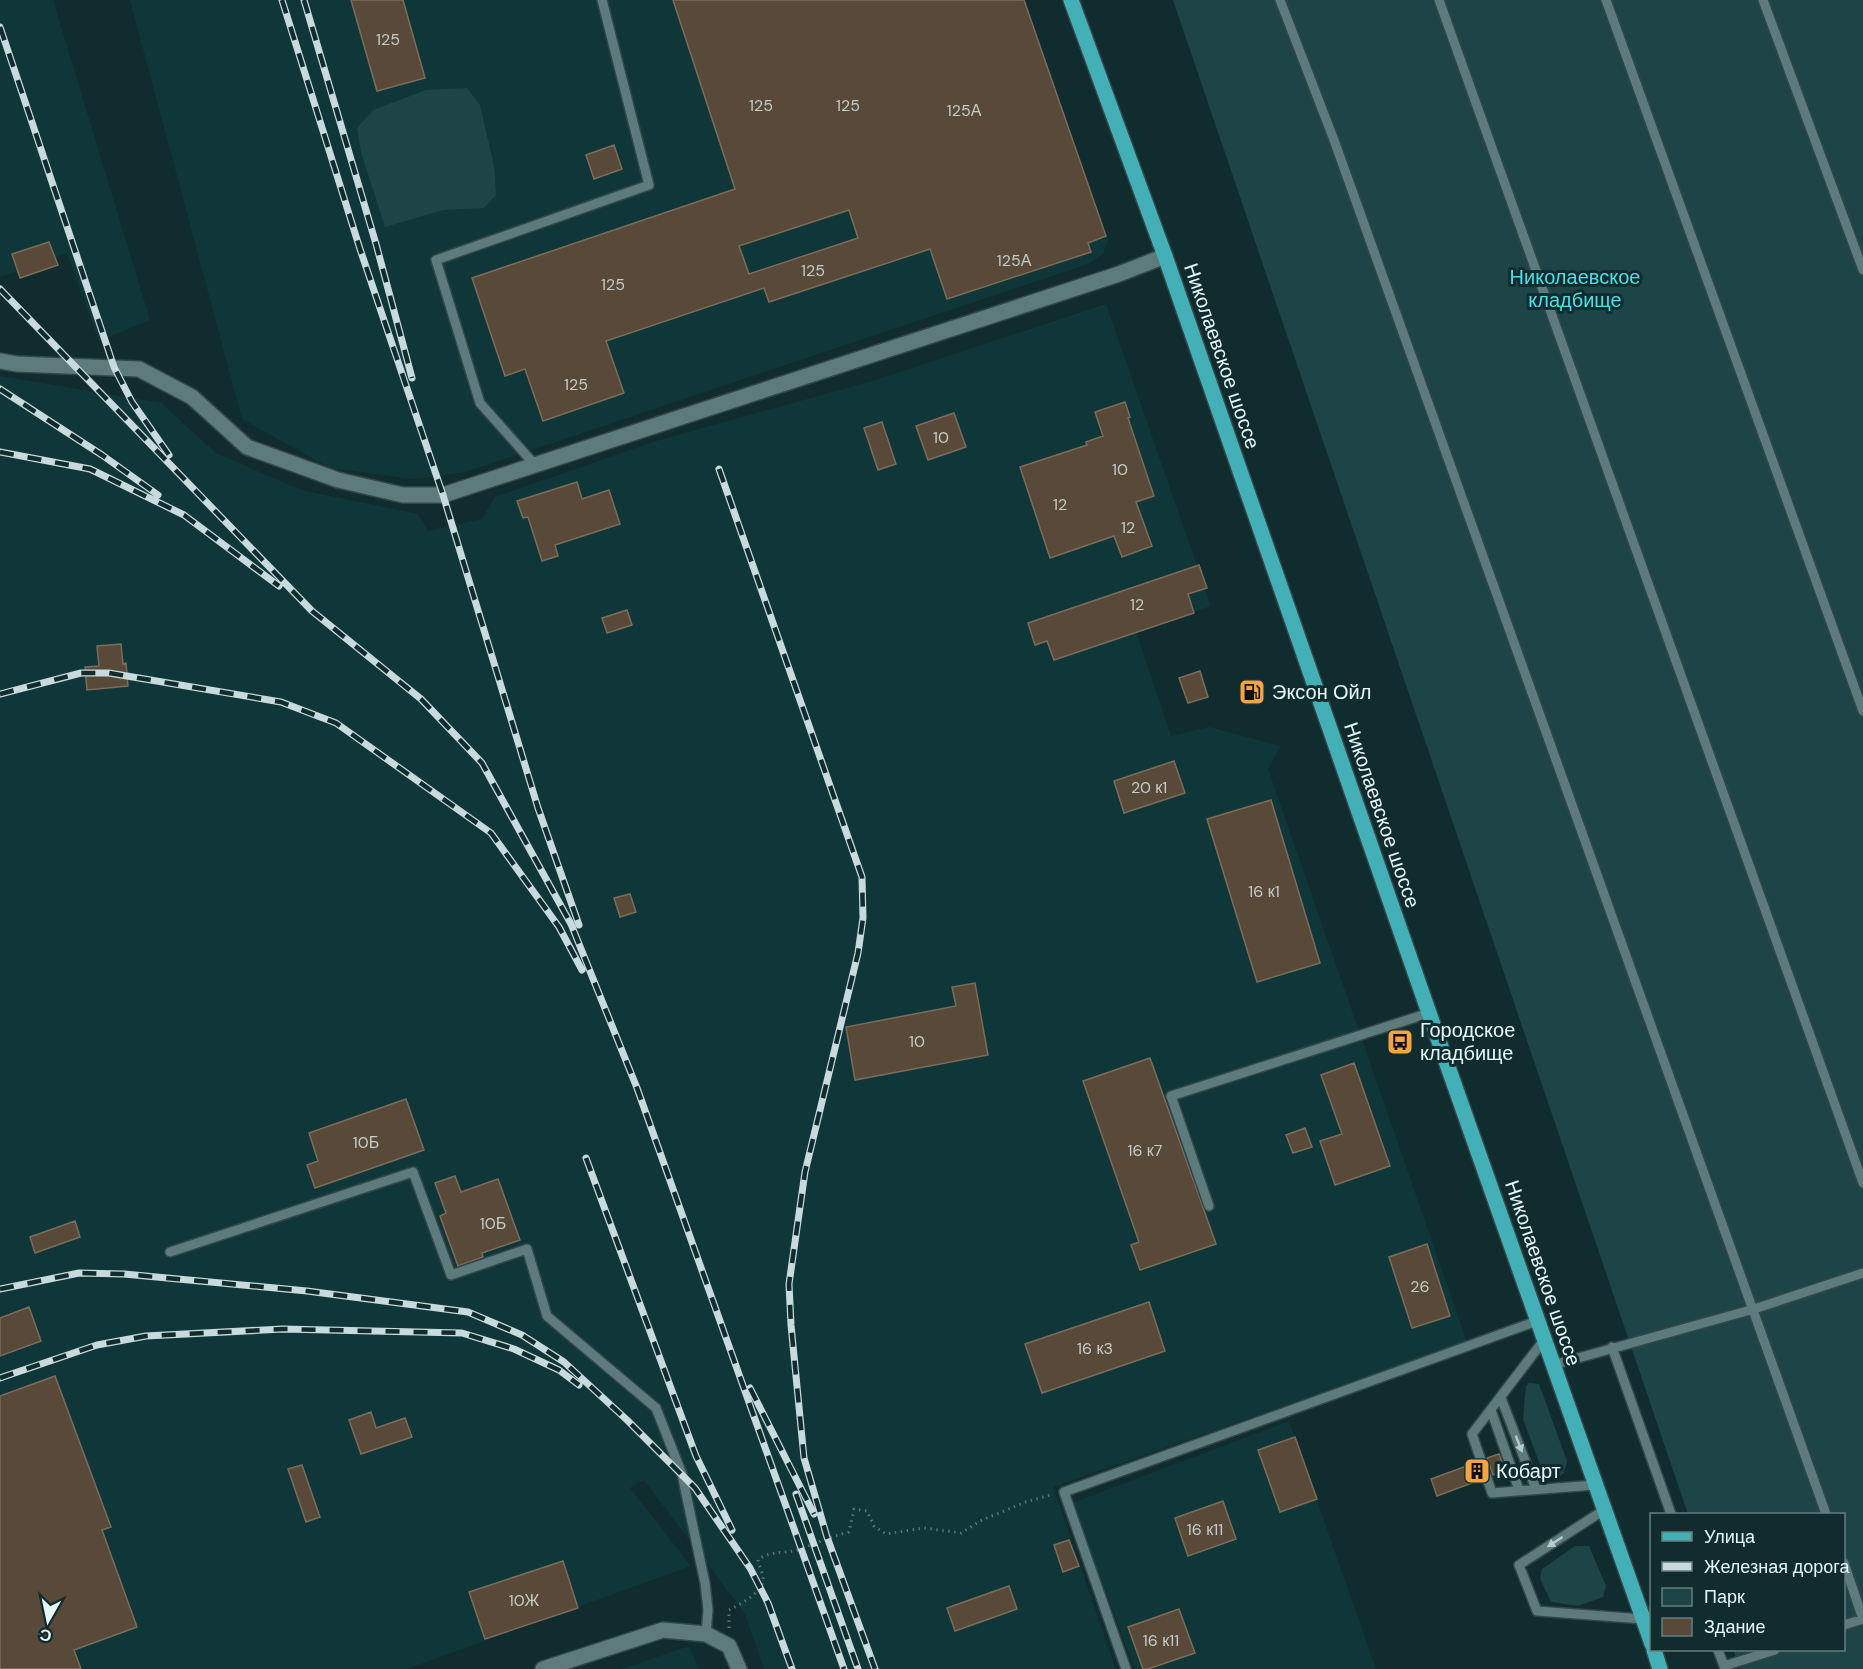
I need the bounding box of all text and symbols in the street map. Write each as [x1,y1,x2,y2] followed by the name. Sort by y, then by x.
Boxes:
[376,29,400,50] house number: 125
[749,95,773,116] house number: 125
[836,95,860,116] house number: 125
[947,100,982,121] house number: 125А
[997,250,1032,271] house number: 125А
[801,260,825,281] house number: 125
[1178,260,1266,452] street label: Николаевское шоссе
[1510,264,1640,313] park label: Николаевское кладбище
[601,274,625,295] house number: 125
[564,374,588,395] house number: 125
[933,427,949,448] house number: 10
[1112,459,1128,480] house number: 10
[1053,494,1067,515] house number: 12
[1121,517,1135,538] house number: 12
[1130,594,1144,615] house number: 12
[1237,677,1267,707] fuel station icon: Эксон Ойл
[1272,679,1371,705] place label: Эксон Ойл
[1338,719,1426,911] street label: Николаевское шоссе
[1131,777,1167,798] house number: 20 к1
[1248,881,1280,902] house number: 16 к1
[1420,1017,1515,1066] place label: Городское кладбище
[1385,1027,1415,1057] bus stop icon: Городское кладбище
[909,1031,925,1052] house number: 10
[353,1132,379,1153] house number: 10Б
[1128,1140,1162,1161] house number: 16 к7
[1499,1177,1587,1369] street label: Николаевское шоссе
[480,1213,506,1234] house number: 10Б
[1410,1276,1430,1297] house number: 26
[1077,1338,1113,1359] house number: 16 к3
[1514,1435,1524,1453] one-way arrow
[1462,1456,1492,1486] building icon: Кобарт
[1496,1458,1561,1484] place label: Кобарт
[1650,1513,1845,1651] legend
[1187,1519,1223,1540] house number: 16 к11
[1704,1525,1756,1549] text: Улица
[1547,1536,1563,1547] one-way arrow
[1704,1555,1850,1579] text: Железная дорога
[1704,1585,1745,1609] text: Парк
[509,1590,540,1611] house number: 10Ж
[18,1591,78,1651] north arrow
[1704,1615,1765,1639] text: Здание
[38,1624,53,1647] text: С
[1143,1630,1179,1651] house number: 16 к11

